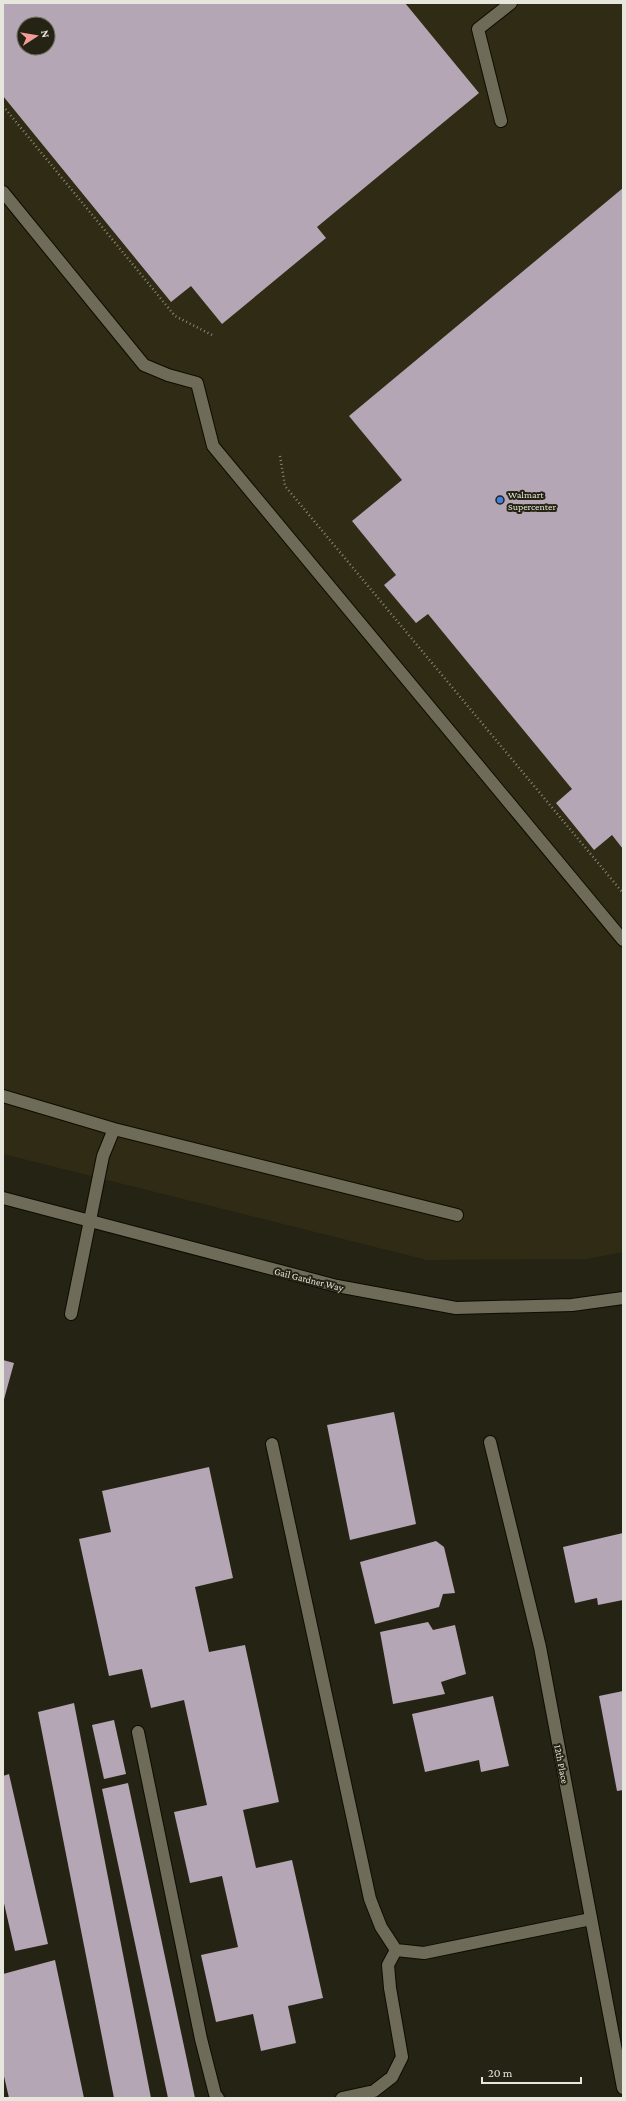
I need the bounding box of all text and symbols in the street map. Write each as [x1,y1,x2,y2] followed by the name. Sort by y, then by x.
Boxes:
[16,16,56,56] north arrow
[39,29,53,39] text: N
[508,489,556,512] place label: Walmart Supercenter
[495,495,505,505] marker: Walmart Supercenter
[273,1266,345,1293] street label: Gail Gardner Way
[552,1744,571,1785] street label: 12th Place
[482,2059,581,2085] scale bar
[488,2066,513,2080] text: 20 m

